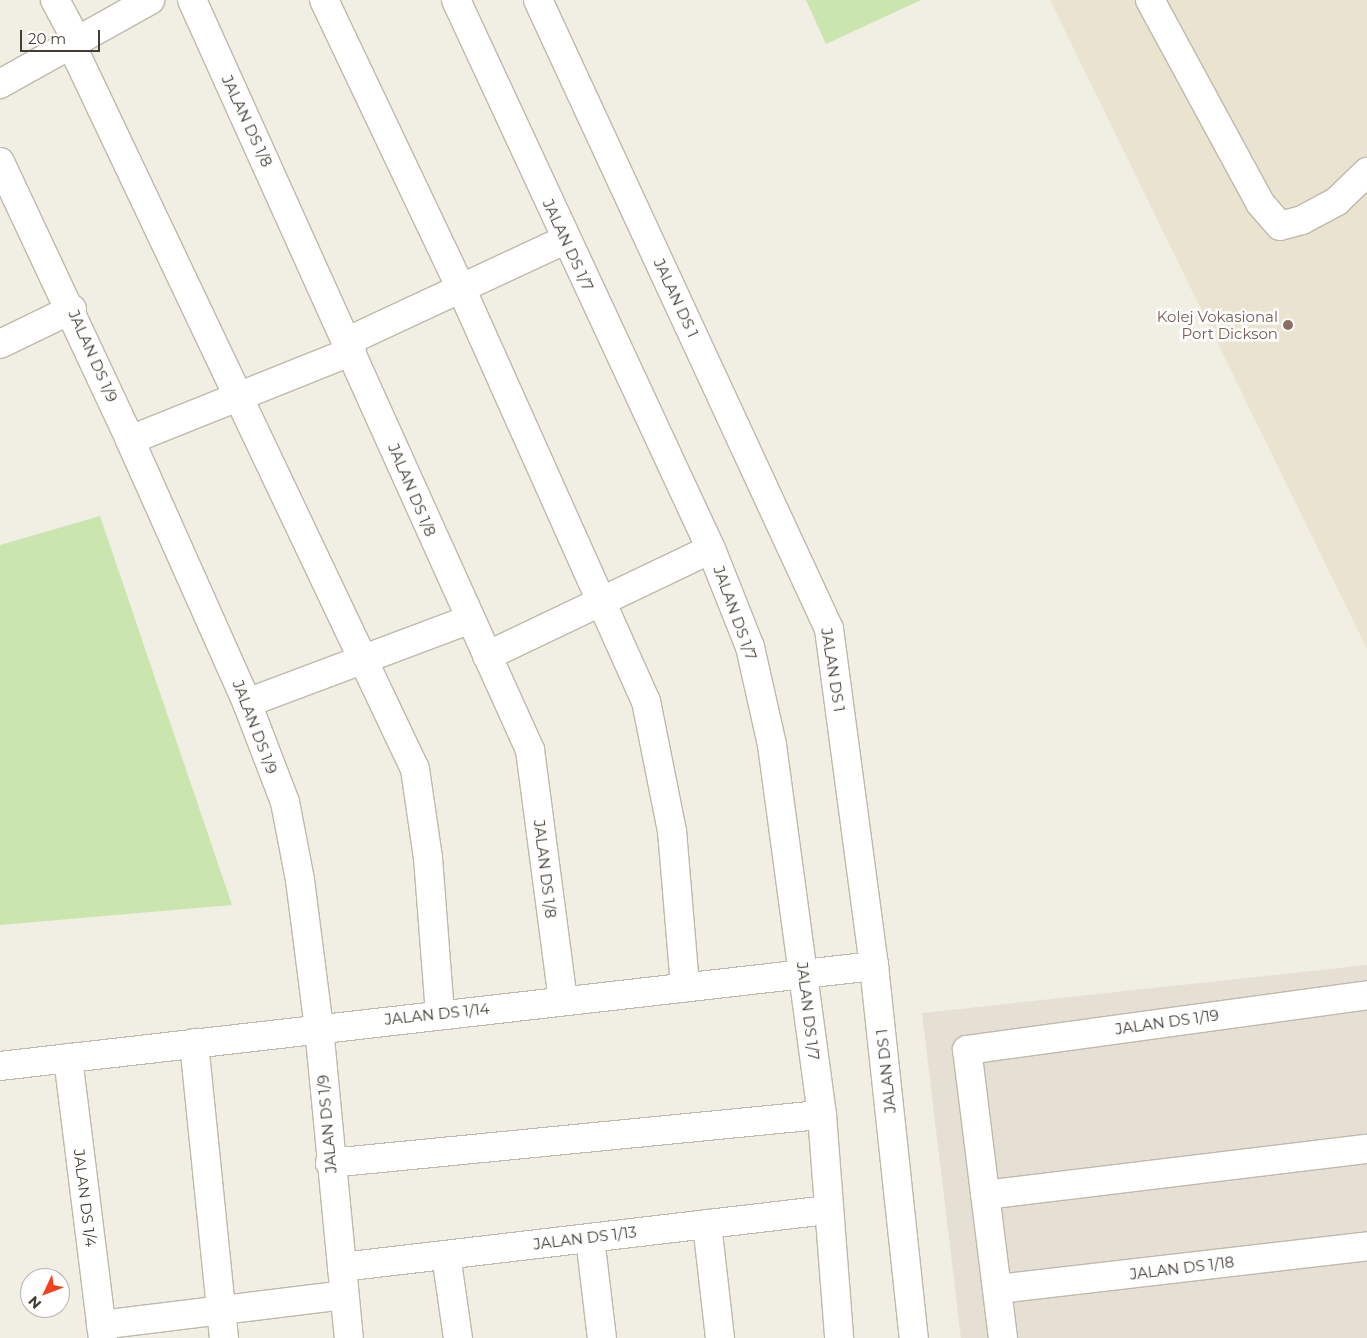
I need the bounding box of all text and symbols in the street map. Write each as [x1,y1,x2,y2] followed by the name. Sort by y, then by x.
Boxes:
[22,20,102,52] scale bar
[28,29,66,48] text: 20 m
[218,72,276,170] street label: JALAN DS 1/8
[539,196,597,294] street label: JALAN DS 1/7
[650,256,702,340] street label: JALAN DS 1
[65,307,121,405] street label: JALAN DS 1/9
[1157,307,1278,342] place label: Kolej Vokasional Port Dickson
[1282,319,1294,331] marker: Kolej Vokasional Port Dickson
[384,441,440,539] street label: JALAN DS 1/8
[710,563,760,663] street label: JALAN DS 1/7
[817,627,849,713] street label: JALAN DS 1
[229,678,281,776] street label: JALAN DS 1/9
[530,819,560,919] street label: JALAN DS 1/8
[793,961,823,1061] street label: JALAN DS 1/7
[384,1000,490,1028] street label: JALAN DS 1/14
[1114,1006,1220,1038] street label: JALAN DS 1/19
[873,1028,899,1114] street label: JALAN DS 1
[314,1074,340,1174] street label: JALAN DS 1/9
[70,1148,100,1248] street label: JALAN DS 1/4
[532,1223,638,1253] street label: JALAN DS 1/13
[1129,1253,1235,1283] street label: JALAN DS 1/18
[20,1268,70,1318] north arrow
[24,1292,45,1313] text: N

